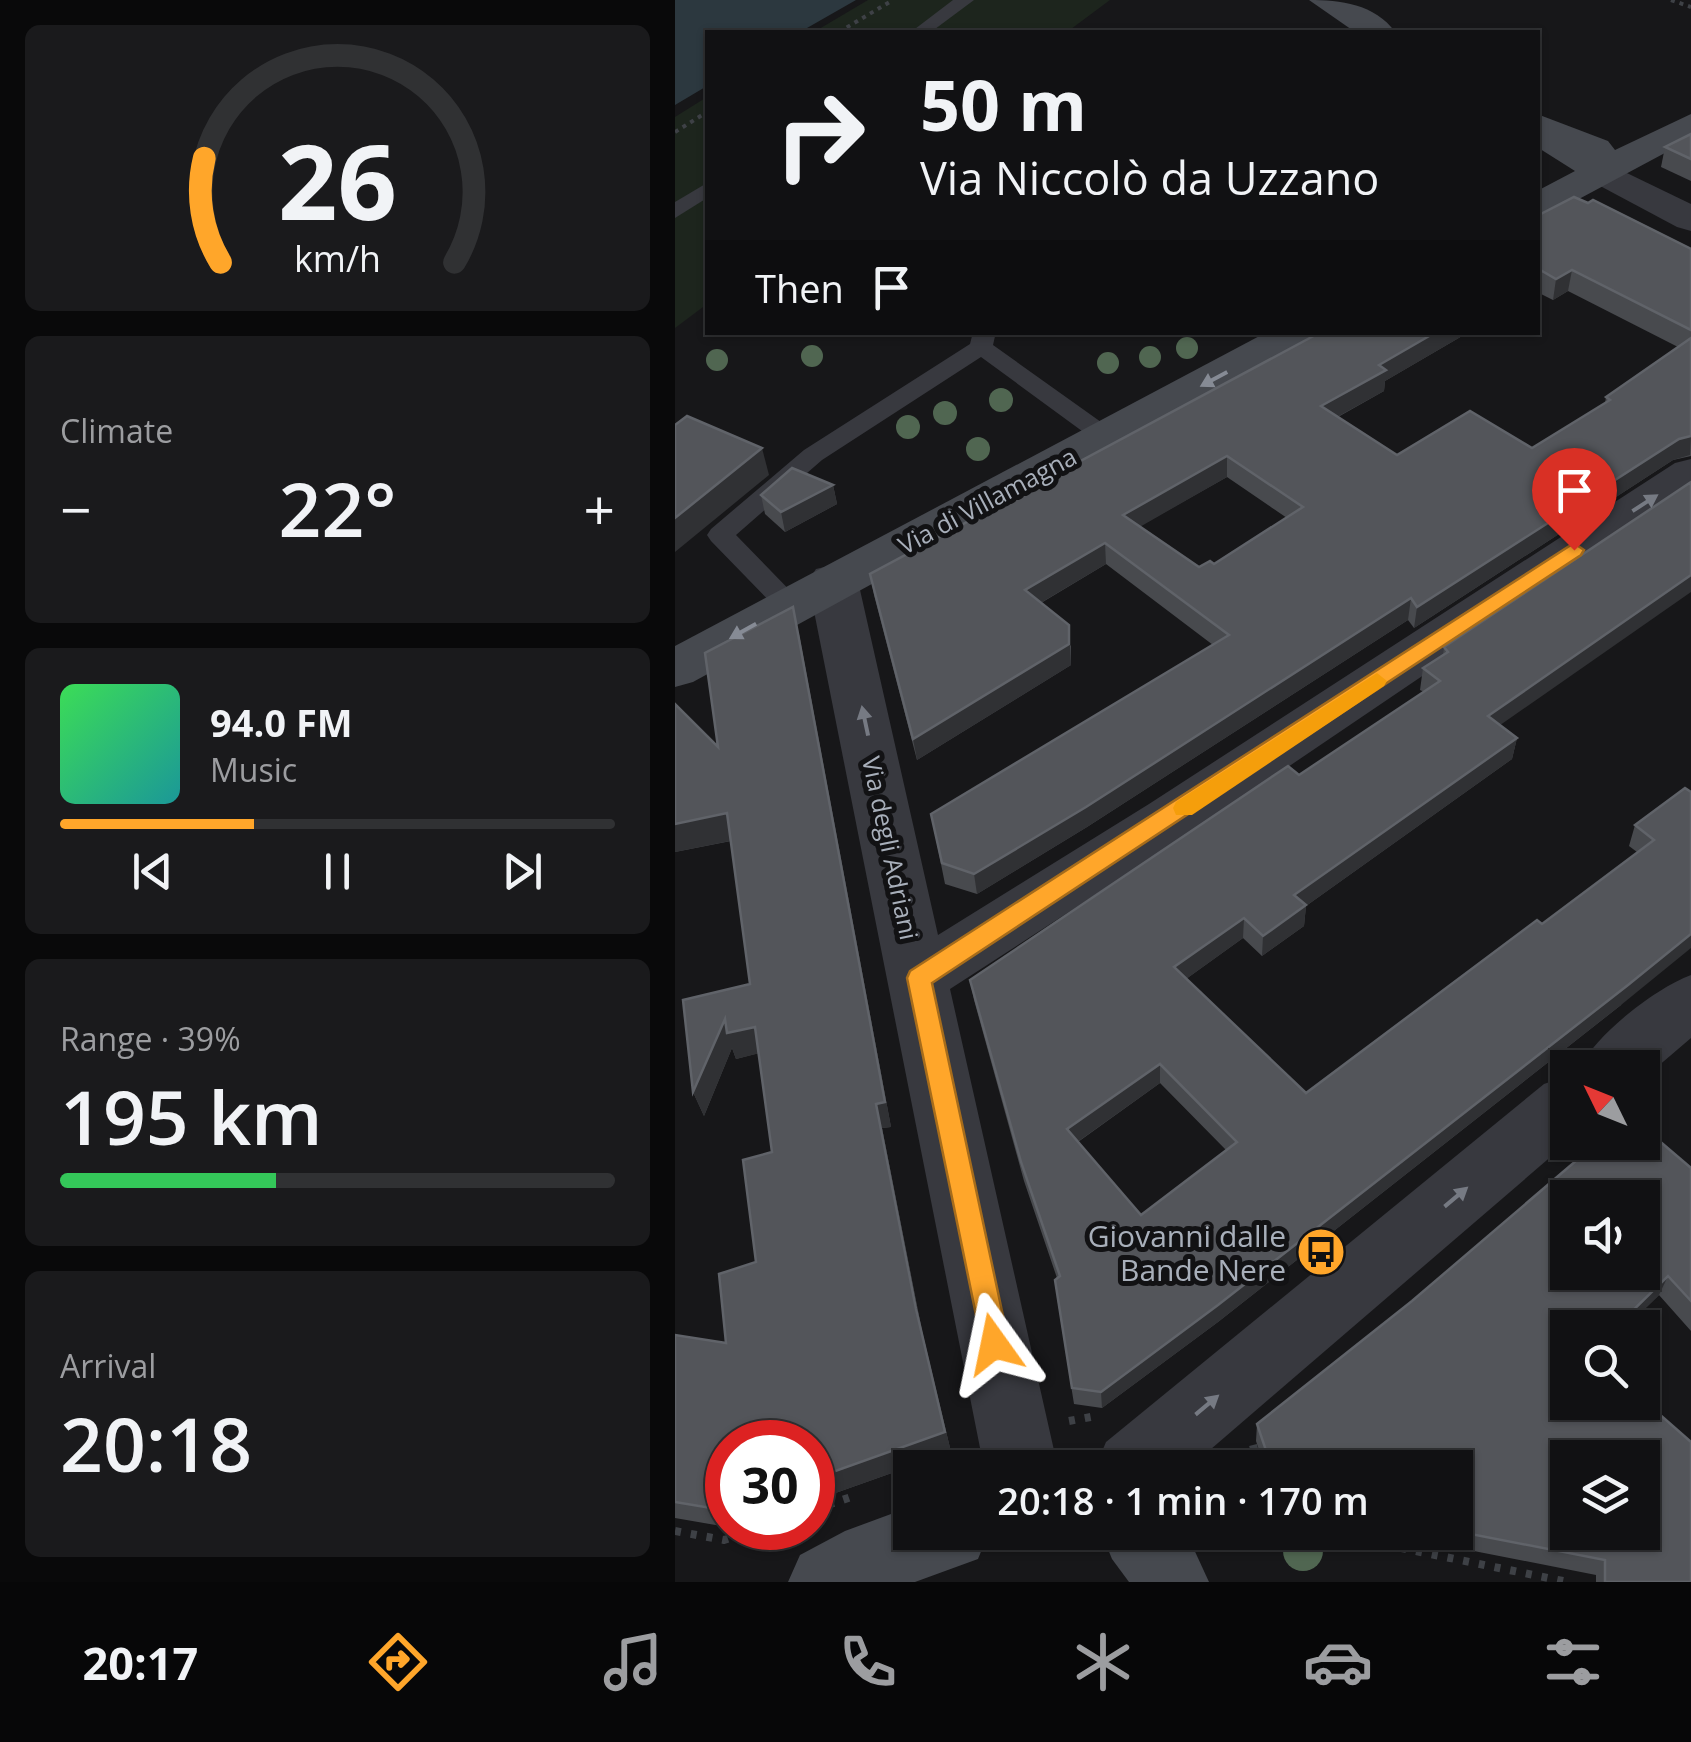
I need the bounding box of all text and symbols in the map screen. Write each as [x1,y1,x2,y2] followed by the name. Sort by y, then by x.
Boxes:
[920,56,1087,152] text: 50 m
[755,70,885,200] icon: right
[278,109,397,250] text: 26
[920,147,1379,208] text: Via Niccolò da Uzzano
[294,234,381,282] text: km/h
[864,260,919,315] icon: arrive
[755,262,844,314] text: Then
[1200,370,1229,387] one-way arrow
[60,409,173,452] text: Climate
[892,439,1082,561] street label: Via di Villamagna
[1532,448,1617,551] pin
[279,457,396,559] text: 22°
[1547,463,1602,518] icon: arrive
[60,471,91,546] text: −
[584,471,615,546] text: +
[1631,495,1659,513] one-way arrow
[728,623,757,640] one-way arrow
[210,696,353,748] text: 94.0 FM
[856,705,872,736] one-way arrow
[210,748,297,791] text: Music
[855,753,927,943] street label: Via degli Adriani
[125,844,180,899] icon: previous
[310,844,365,899] icon: pause
[495,844,550,899] icon: next
[60,1017,241,1060] text: Range · 39%
[1550,1050,1660,1160] north arrow
[1550,1050,1660,1550] map controls
[60,1065,323,1167] text: 195 km
[1550,1180,1660,1290] button: sound
[1444,1187,1469,1208] one-way arrow
[1088,1215,1286,1290] place label: Giovanni dalle Bande Nere
[1295,1226,1347,1278] bus stop icon: Giovanni dalle Bande Nere
[942,1292,1046,1396] position arrow
[1550,1310,1660,1420] button: search
[60,1344,156,1387] text: Arrival
[60,1392,252,1494] text: 20:18
[1195,1395,1220,1417] one-way arrow
[705,1420,835,1550] speed limit sign: 30
[1550,1440,1660,1550] button: layers
[997,1474,1369,1526] text: 20:18 · 1 min · 170 m
[363,1627,433,1697] icon: directions
[598,1627,668,1697] icon: music
[833,1627,903,1697] icon: phone
[1068,1627,1138,1697] icon: climate
[1303,1627,1373,1697] icon: car
[1538,1627,1608,1697] icon: filters
[83,1632,198,1693] text: 20:17

